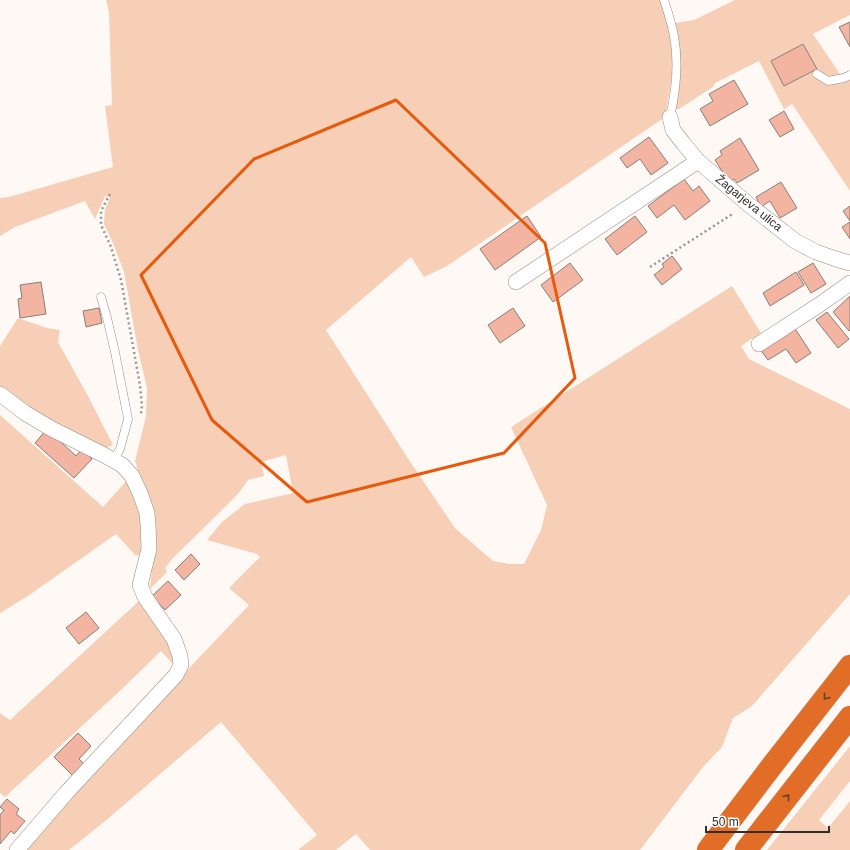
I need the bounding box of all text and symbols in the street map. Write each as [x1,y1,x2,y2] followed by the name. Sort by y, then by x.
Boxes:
[713,171,786,234] street label: Žagarjeva ulica
[823,692,830,699] one-way arrow
[783,795,790,802] one-way arrow
[706,808,829,834] scale bar
[712,815,739,829] text: 50 m

